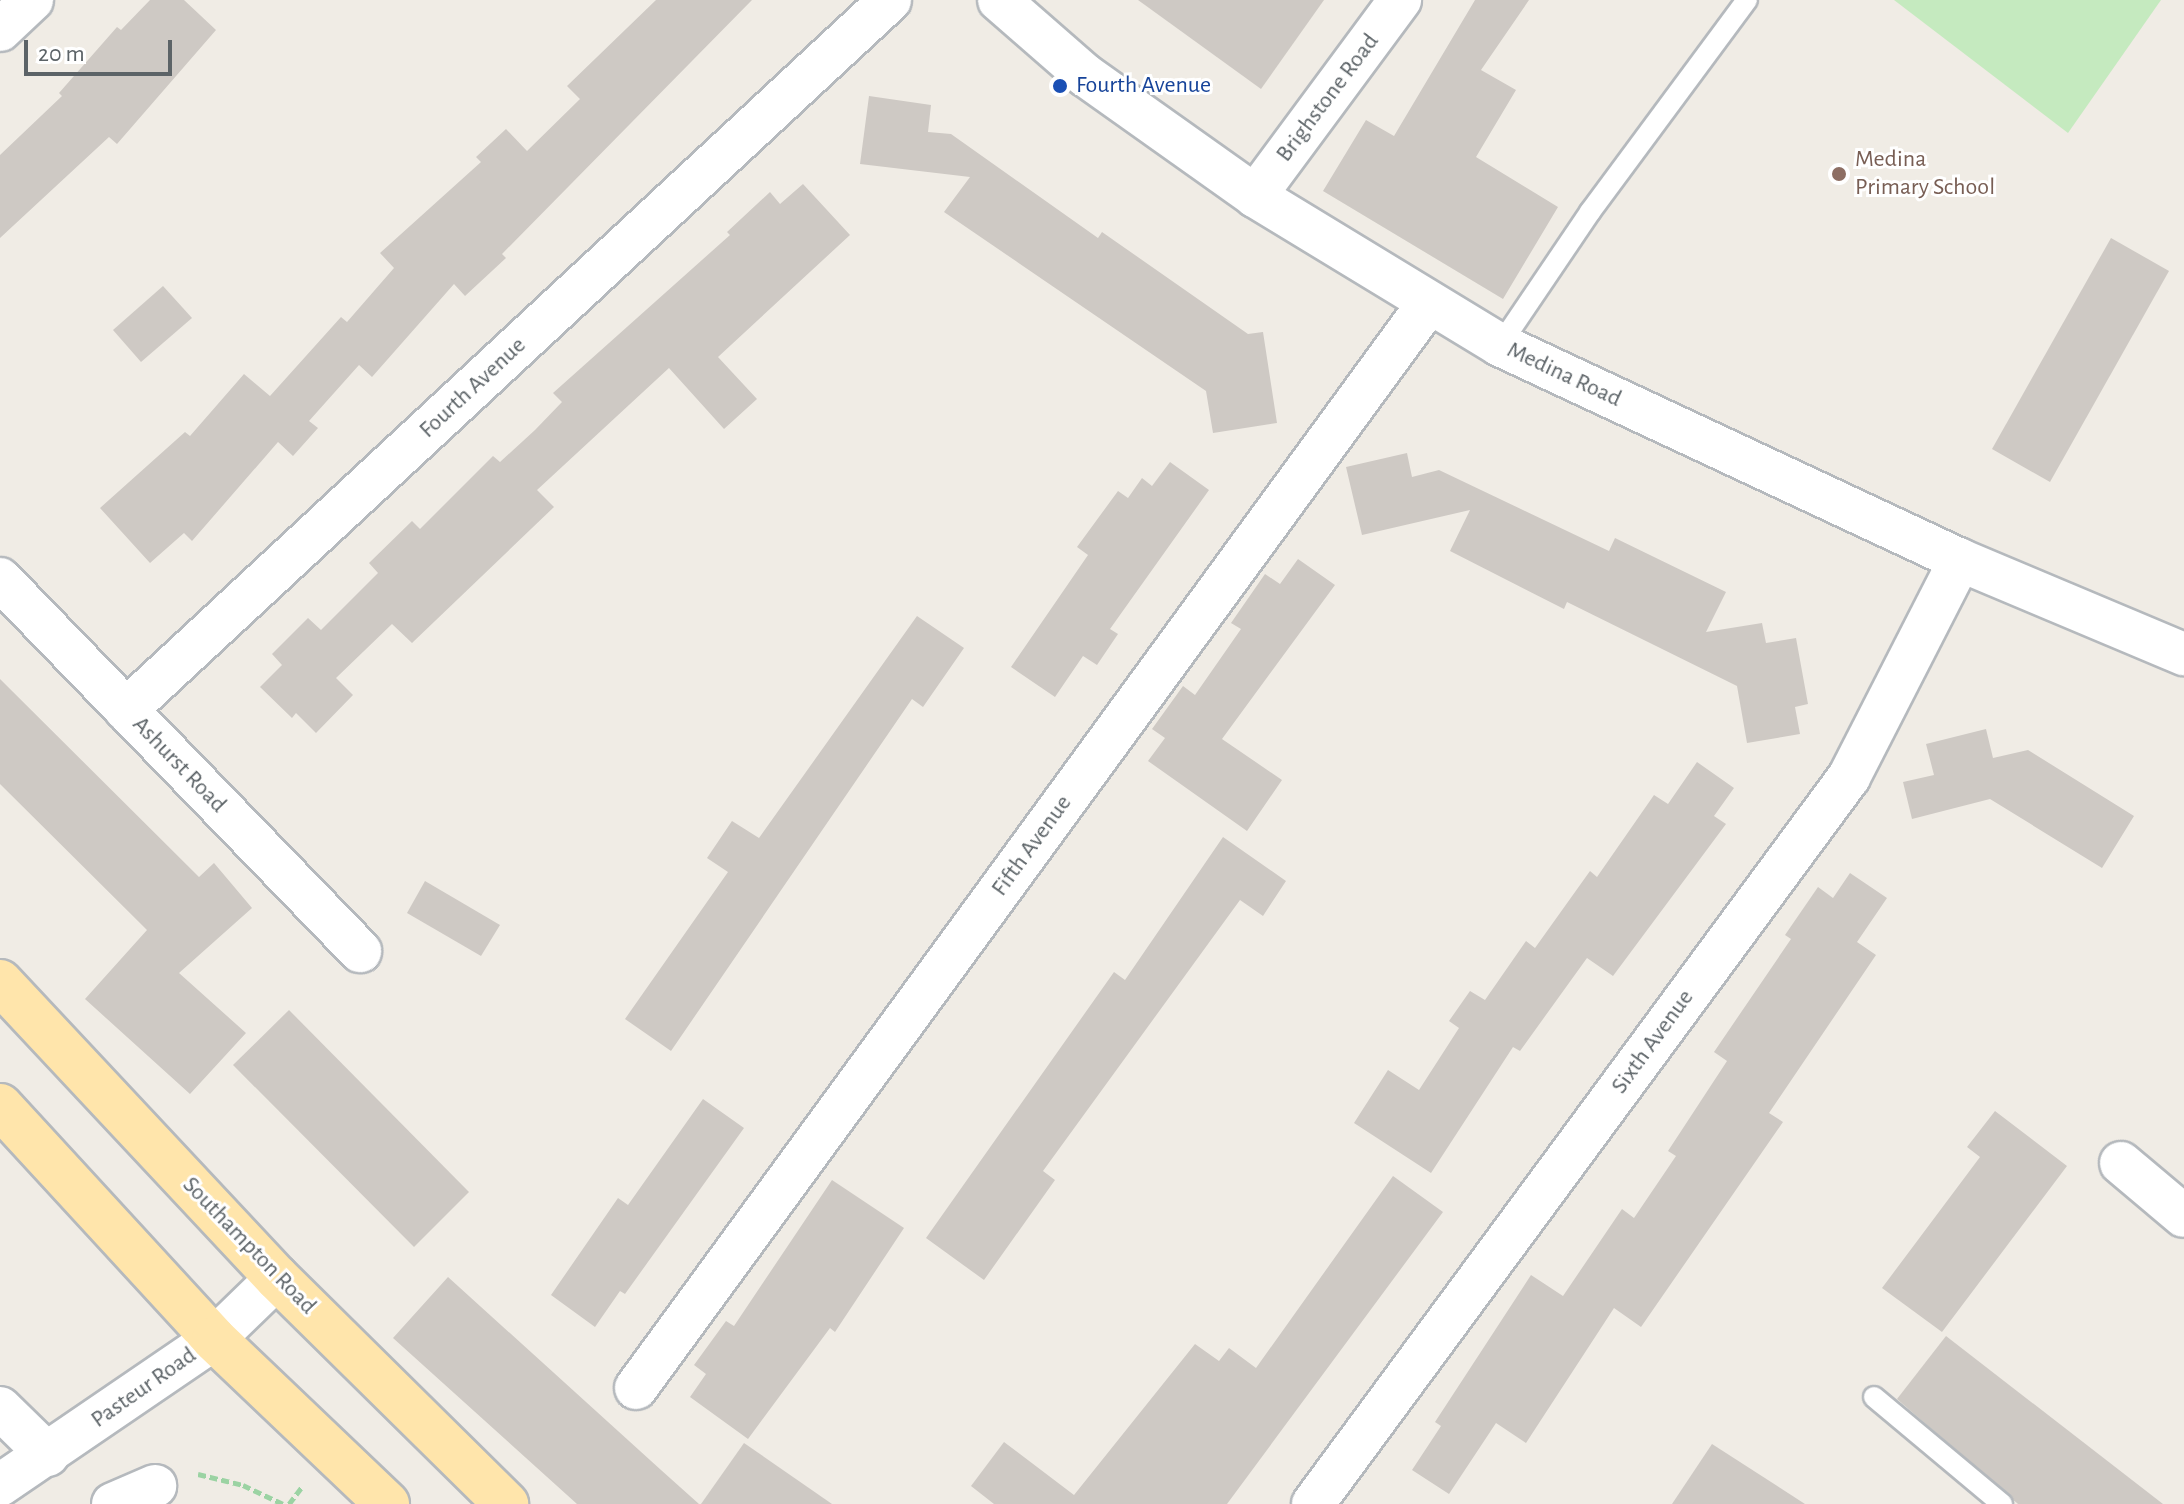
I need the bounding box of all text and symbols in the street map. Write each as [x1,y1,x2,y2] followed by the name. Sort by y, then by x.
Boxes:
[28,24,176,74] scale bar
[1270,28,1386,168] street label: Brighstone Road
[38,42,85,66] text: 20 m
[1076,72,1211,100] place label: Fourth Avenue
[1051,77,1069,95] marker: Fourth Avenue
[1855,146,1995,202] place label: Medina Primary School
[1830,165,1848,183] marker: Medina Primary School
[414,331,532,445] street label: Fourth Avenue
[1502,336,1626,414] street label: Medina Road
[126,711,232,819] street label: Ashurst Road
[986,790,1078,902] street label: Fifth Avenue
[1606,984,1700,1100] street label: Sixth Avenue
[176,1171,322,1321] street label: Southampton Road
[86,1341,202,1435] street label: Pasteur Road

